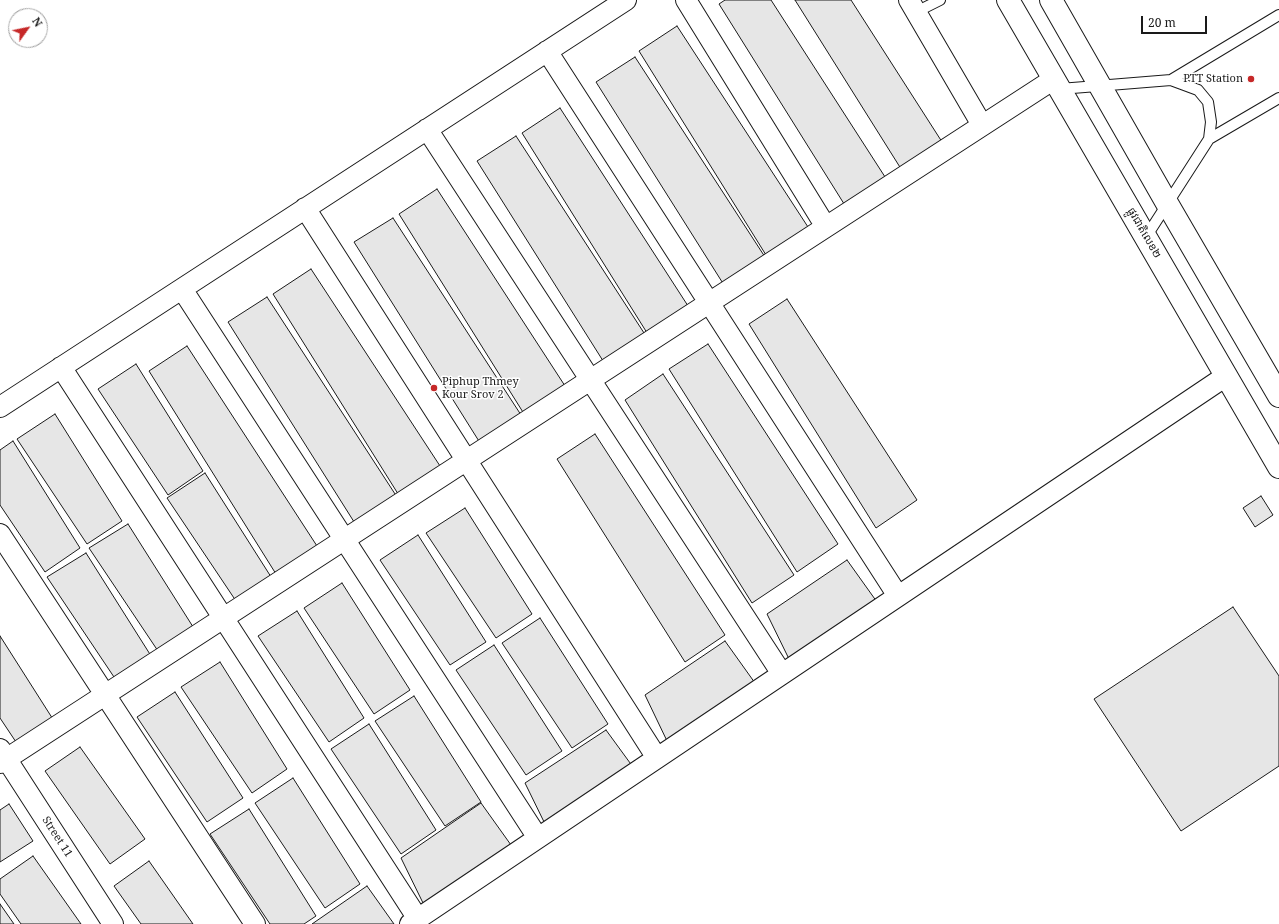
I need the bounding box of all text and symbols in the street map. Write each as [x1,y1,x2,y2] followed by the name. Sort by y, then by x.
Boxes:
[8,8,48,48] north arrow
[1143,8,1209,34] scale bar
[29,14,46,29] text: N
[1148,14,1176,31] text: 20 m
[1183,72,1243,86] place label: PTT Station
[1246,74,1256,84] marker: PTT Station
[1124,205,1164,261] street label: ផ្លូវជាតិលេខ២
[442,375,519,401] place label: Piphup Thmey Kour Srov 2
[429,383,439,393] marker: Piphup Thmey Kour Srov 2
[39,814,75,860] street label: Street 11

